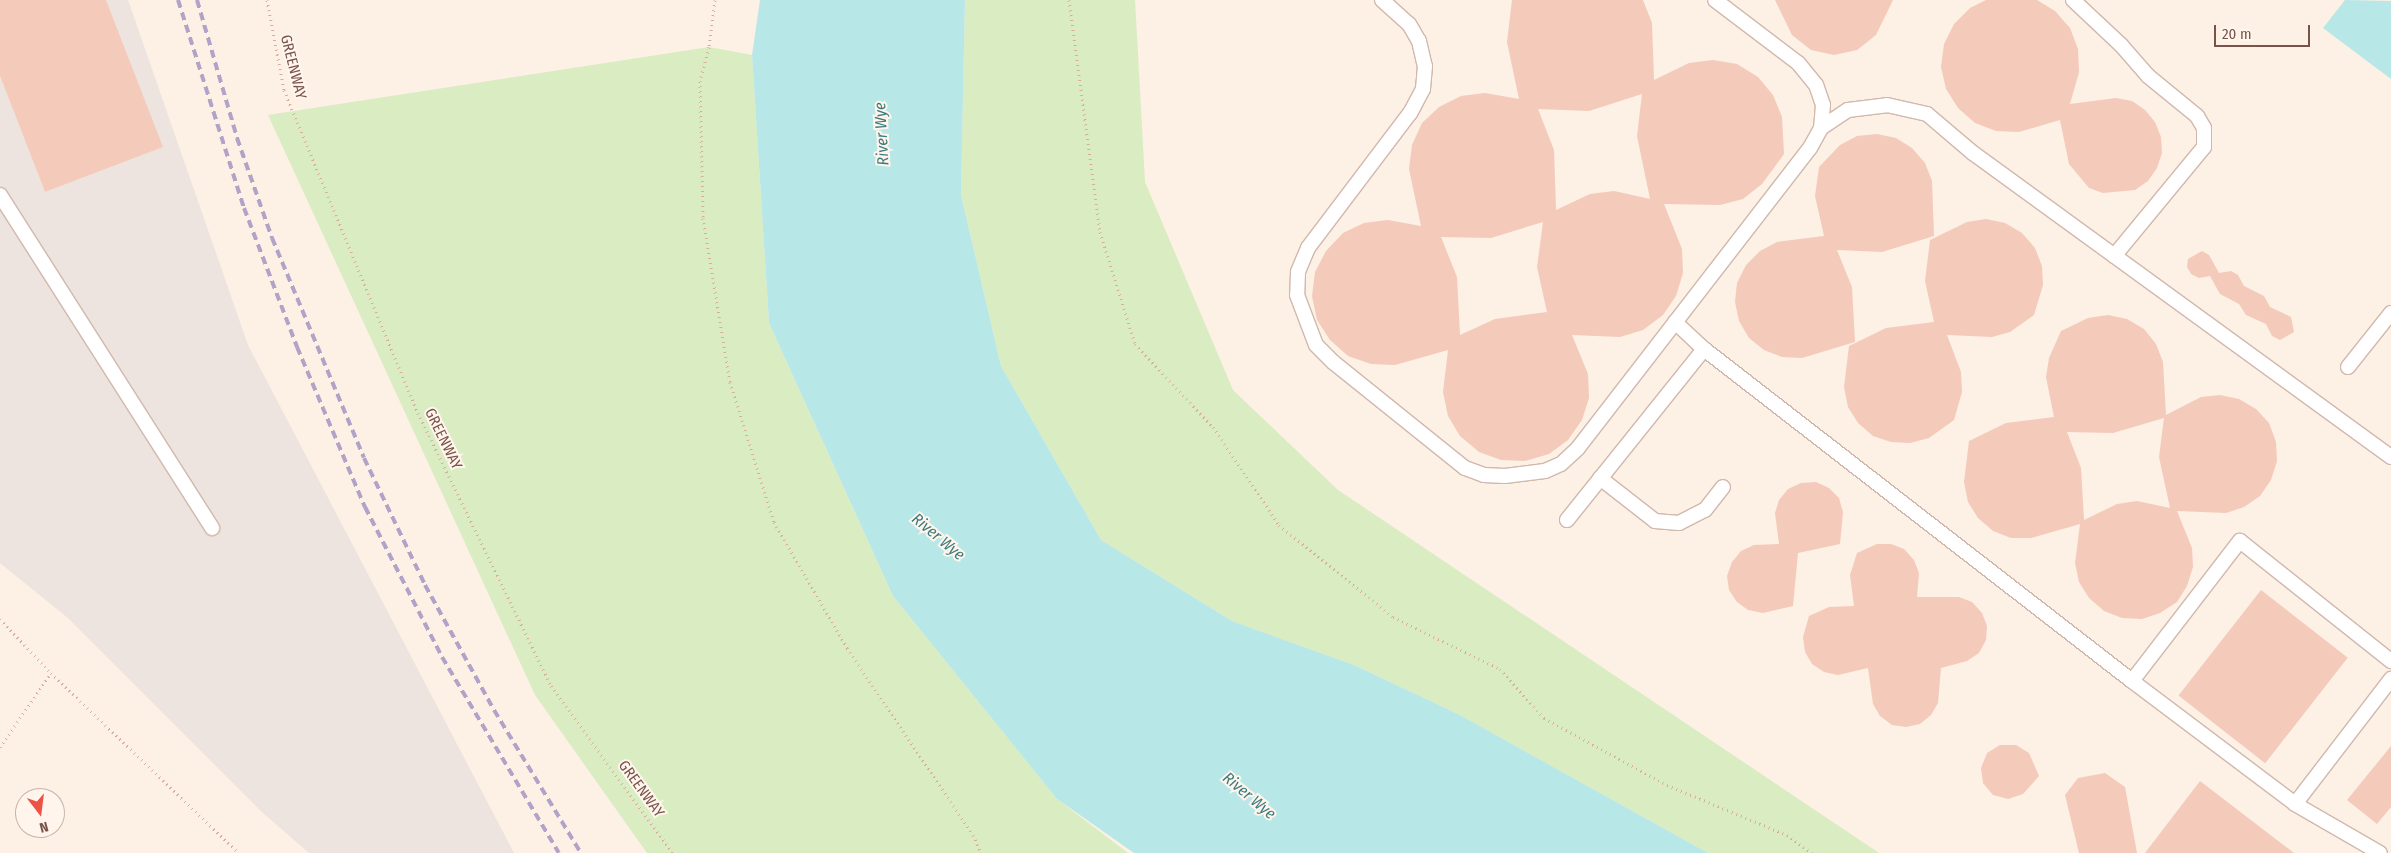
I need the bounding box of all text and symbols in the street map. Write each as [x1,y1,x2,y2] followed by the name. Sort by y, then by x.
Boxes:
[2216,15,2312,47] scale bar
[2222,25,2252,43] text: 20 m
[276,33,310,101] street label: GREENWAY
[871,102,893,166] water label: River Wye
[420,405,466,473] street label: GREENWAY
[908,509,968,565] water label: River Wye
[614,757,668,821] street label: GREENWAY
[1219,768,1279,824] water label: River Wye
[15,788,65,838] north arrow
[38,818,50,836] text: N

